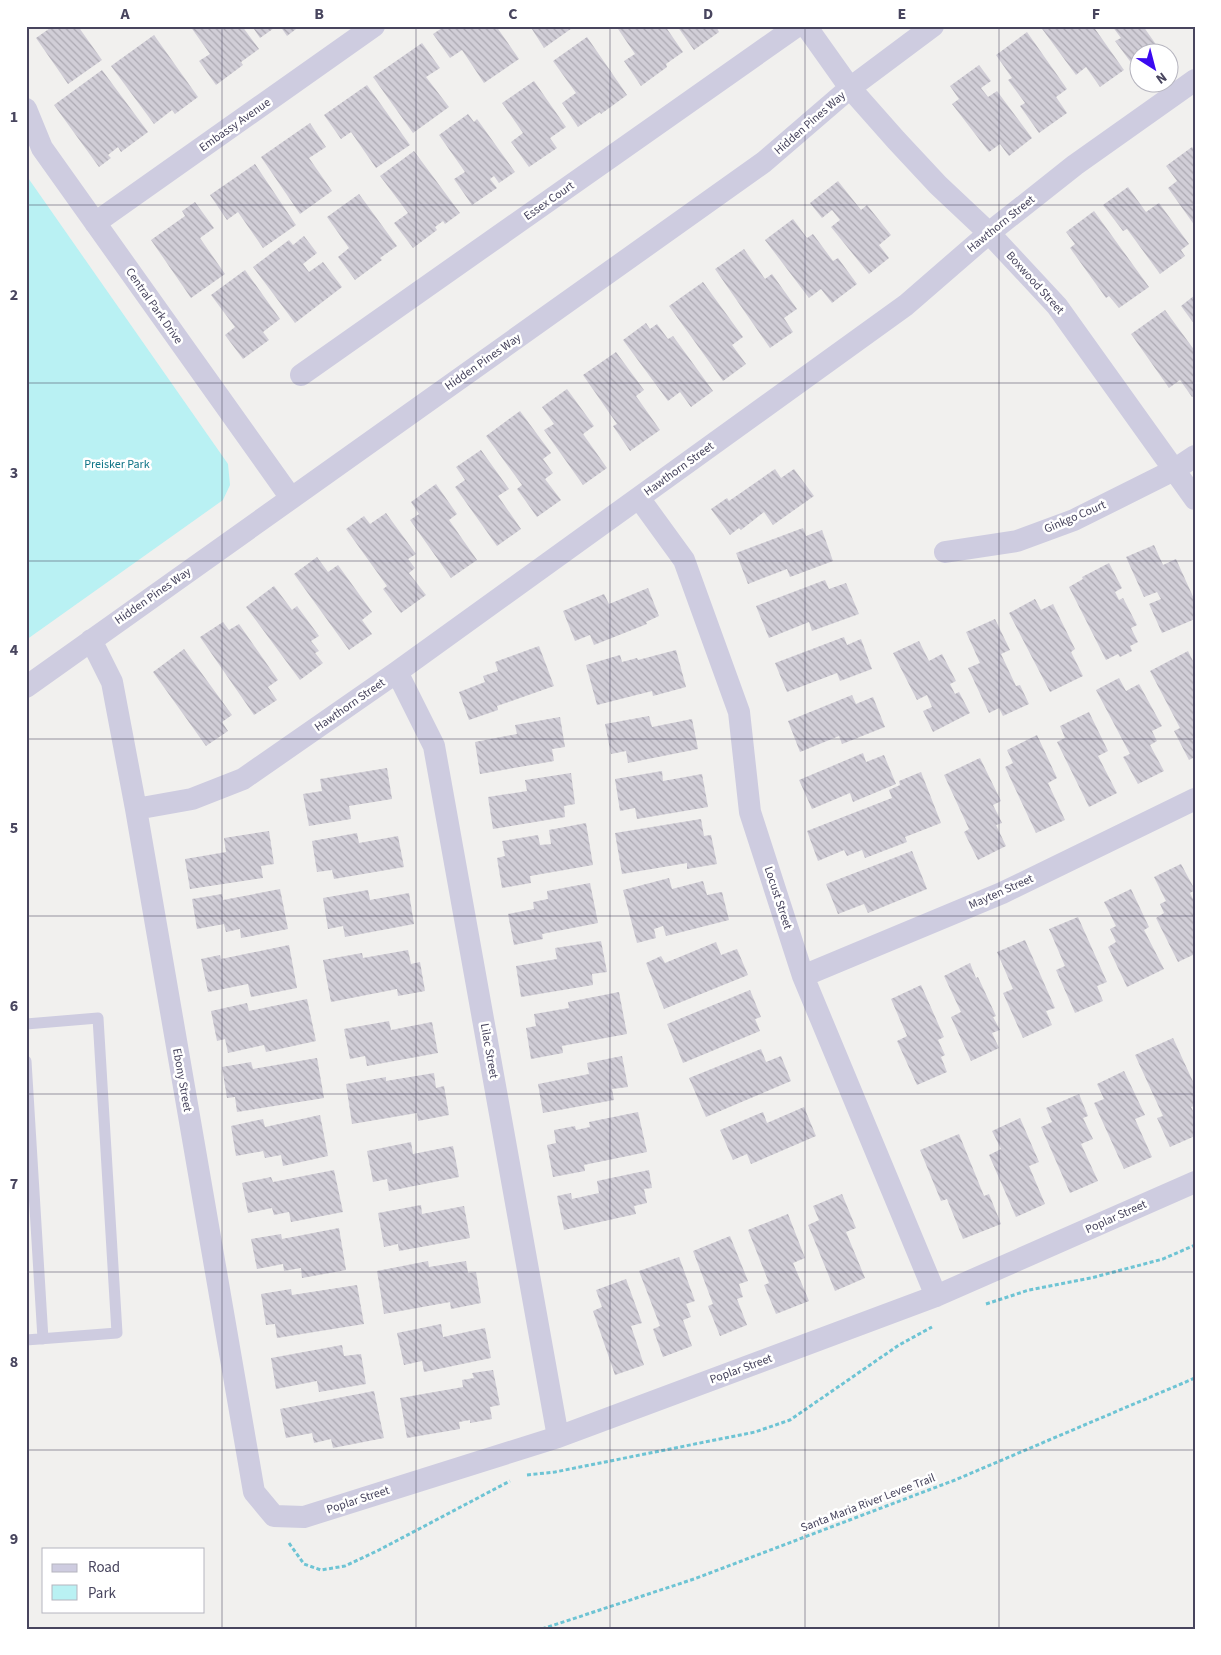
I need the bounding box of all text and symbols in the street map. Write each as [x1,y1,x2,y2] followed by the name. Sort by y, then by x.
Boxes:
[119,3,130,25] text: A
[314,3,324,25] text: B
[508,3,518,25] text: C
[703,3,713,25] text: D
[898,3,906,25] text: E
[1092,3,1100,25] text: F
[1128,42,1178,92] north arrow
[1151,67,1171,89] text: N
[771,87,850,159] street label: Hidden Pines Way
[196,94,274,156] street label: Embassy Avenue
[10,106,18,128] text: 1
[520,177,578,225] street label: Essex Court
[963,191,1039,257] street label: Hawthorn Street
[1002,248,1068,318] street label: Boxwood Street
[121,264,187,348] street label: Central Park Drive
[10,284,18,306] text: 2
[441,329,525,395] street label: Hidden Pines Way
[641,438,717,500] street label: Hawthorn Street
[84,456,150,473] park label: Preisker Park
[10,462,18,484] text: 3
[1041,496,1109,538] street label: Ginkgo Court
[111,563,195,629] street label: Hidden Pines Way
[10,639,19,661] text: 4
[311,674,389,736] street label: Hawthorn Street
[10,817,18,839] text: 5
[760,864,796,932] street label: Locust Street
[966,870,1036,914] street label: Mayten Street
[10,995,18,1017] text: 6
[476,1022,502,1080] street label: Lilac Street
[168,1047,196,1113] street label: Ebony Street
[10,1173,18,1195] text: 7
[1083,1196,1149,1238] street label: Poplar Street
[707,1350,775,1388] street label: Poplar Street
[10,1351,18,1373] text: 8
[798,1469,938,1537] street label: Santa Maria River Levee Trail
[324,1482,392,1518] street label: Poplar Street
[10,1528,18,1550] text: 9
[42,1548,205,1612] legend
[88,1557,120,1578] text: Road
[88,1583,117,1604] text: Park

